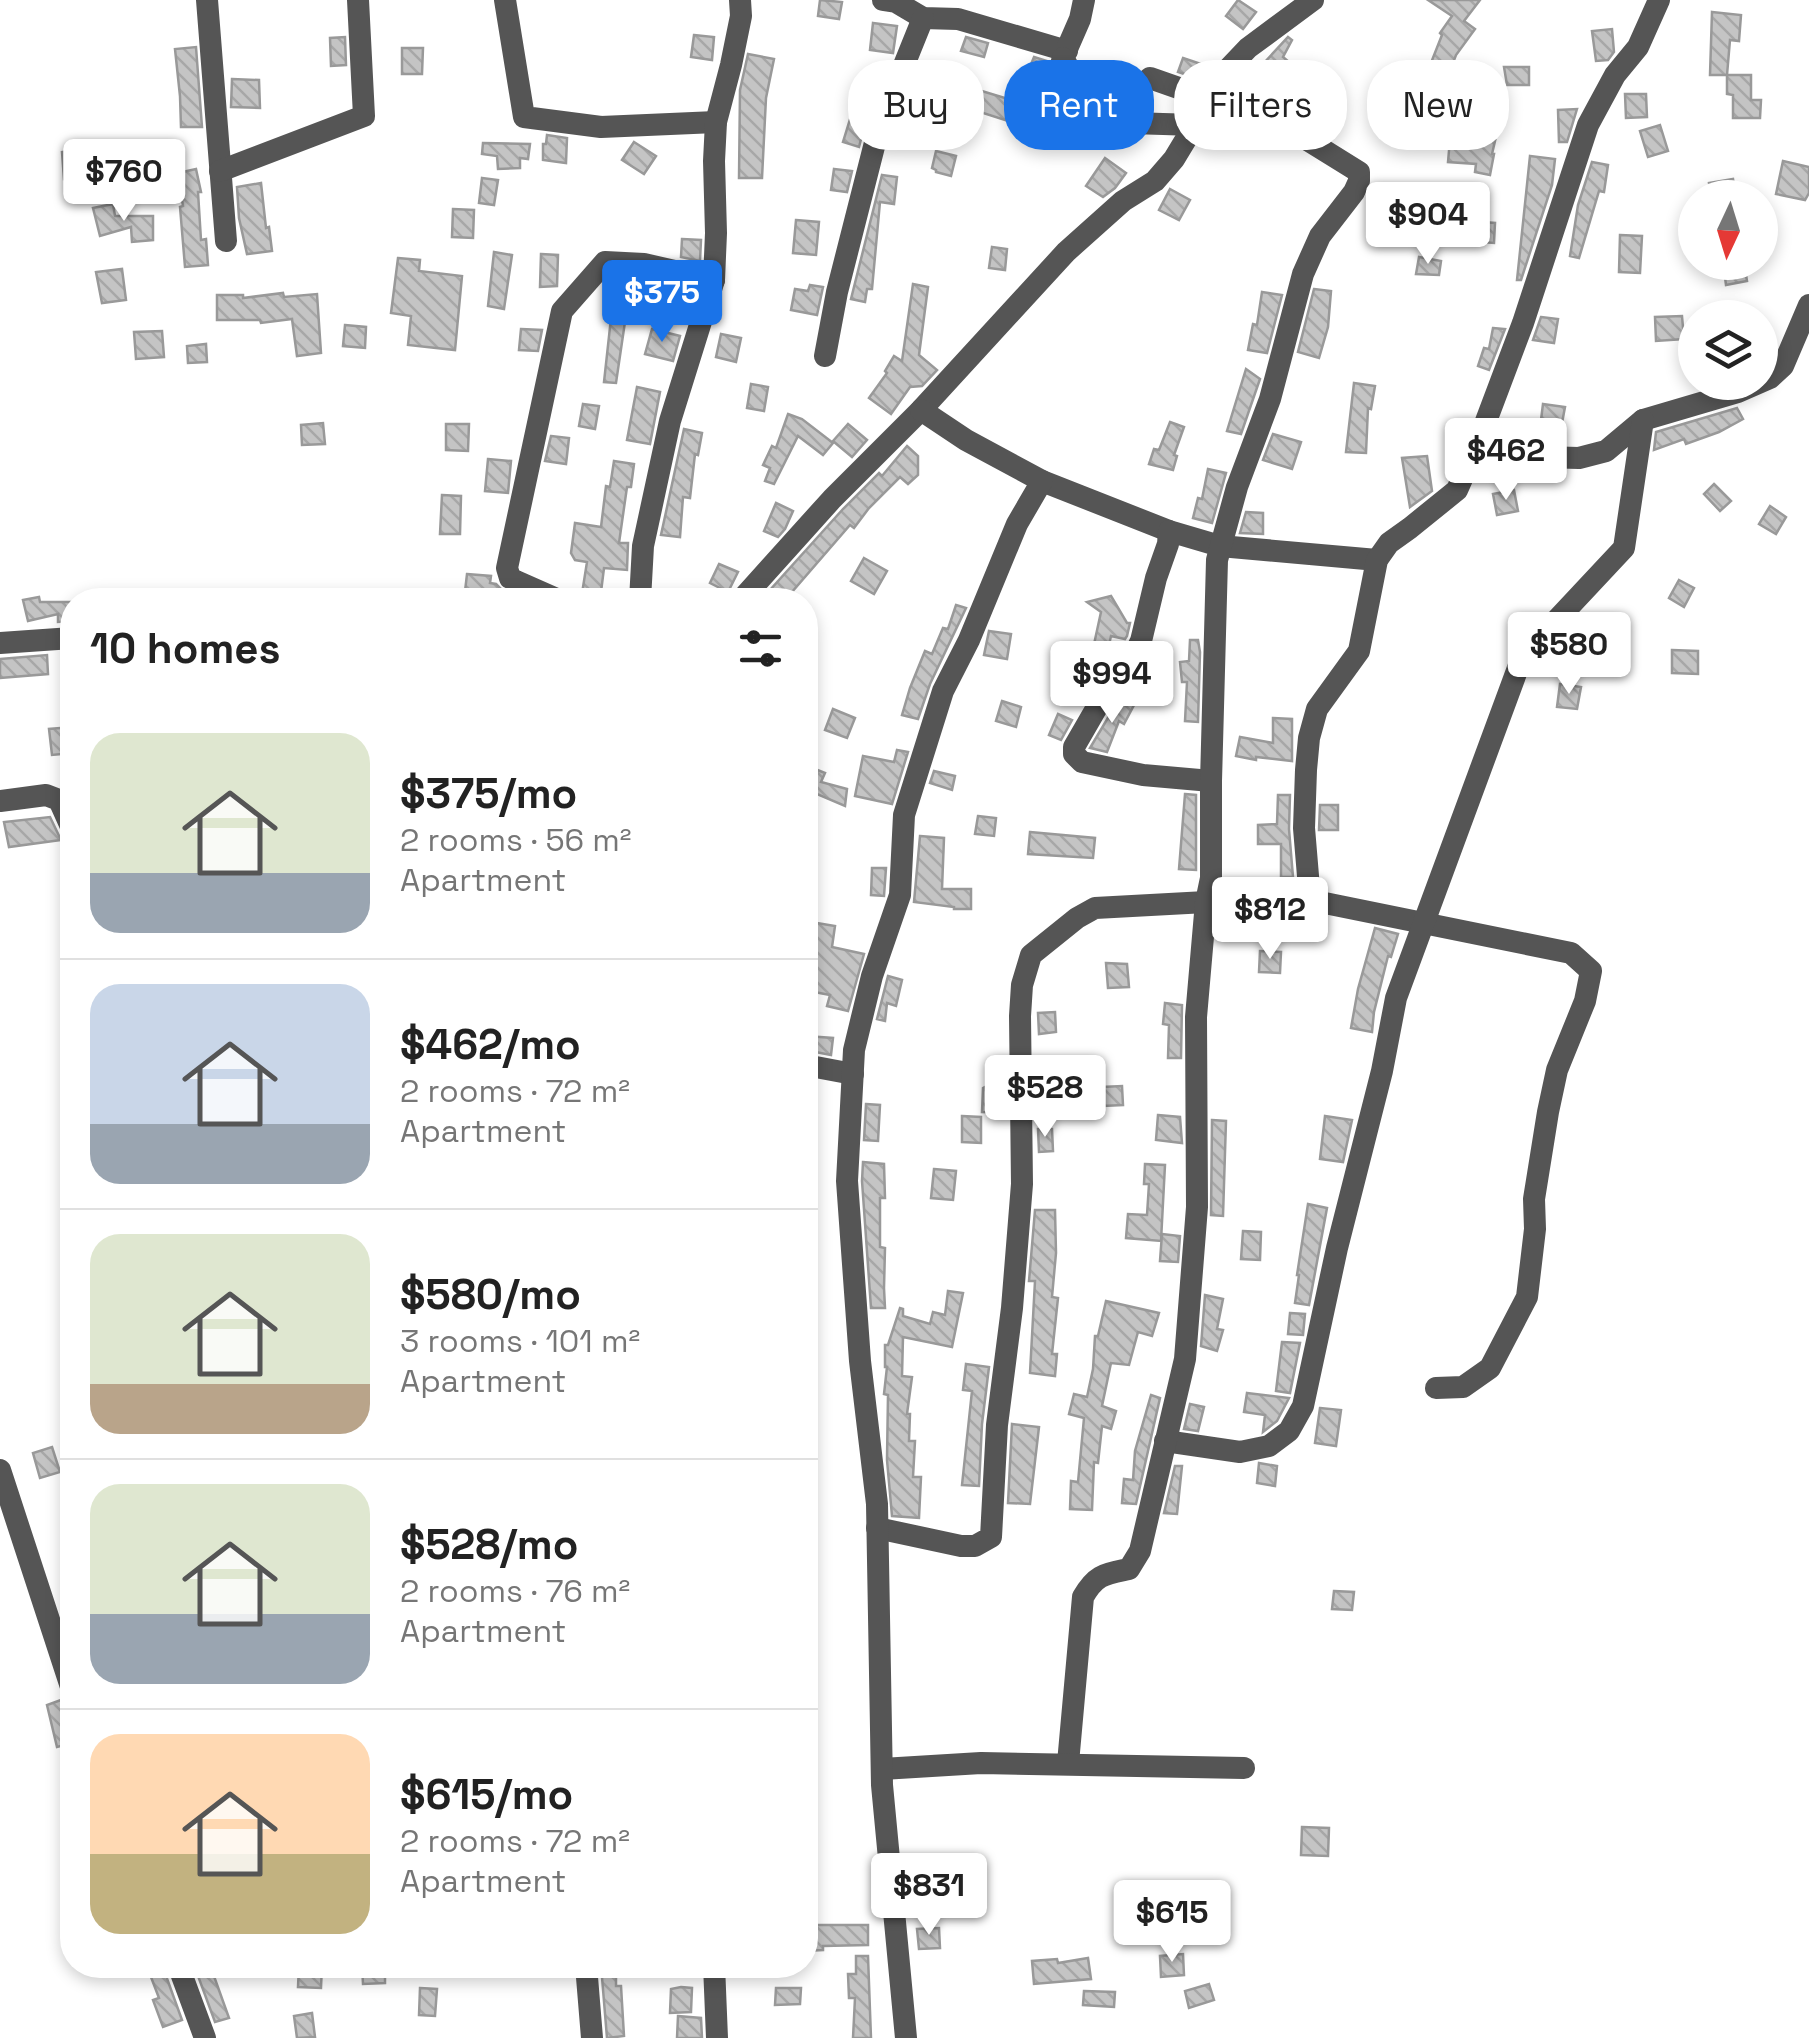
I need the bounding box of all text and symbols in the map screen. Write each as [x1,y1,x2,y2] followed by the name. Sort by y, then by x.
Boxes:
[848,60,984,150] chip: Buy
[1004,60,1154,150] chip: Rent
[1174,60,1347,150] chip: Filters
[1367,60,1509,150] chip: New
[65,139,183,224] pin: $760
[85,151,163,191] text: $760
[1678,180,1778,280] north arrow
[1678,180,1778,400] map controls
[1369,182,1487,267] pin: $904
[1388,194,1468,234] text: $904
[603,260,721,345] pin: $375
[624,272,700,312] text: $375
[1678,300,1778,400] button: layers
[1447,418,1565,503] pin: $462
[1467,430,1545,470] text: $462
[1510,612,1628,697] pin: $580
[733,621,788,676] icon: filters
[90,622,281,675] text: 10 homes
[1530,624,1608,664] text: $580
[1053,641,1171,726] pin: $994
[1072,653,1152,693] text: $994
[400,767,577,820] text: $375/mo
[170,773,290,893] icon: home
[400,820,632,860] text: 2 rooms · 56 m²
[400,860,566,900] text: Apartment
[1211,877,1329,962] pin: $812
[1234,889,1306,929] text: $812
[400,1018,581,1071] text: $462/mo
[170,1024,290,1144] icon: home
[986,1055,1104,1140] pin: $528
[1007,1067,1083,1107] text: $528
[400,1071,630,1111] text: 2 rooms · 72 m²
[400,1111,566,1151] text: Apartment
[400,1268,581,1321] text: $580/mo
[170,1274,290,1394] icon: home
[400,1321,640,1361] text: 3 rooms · 101 m²
[400,1361,566,1401] text: Apartment
[400,1518,578,1571] text: $528/mo
[170,1524,290,1644] icon: home
[400,1571,630,1611] text: 2 rooms · 76 m²
[400,1611,566,1651] text: Apartment
[400,1768,573,1821] text: $615/mo
[170,1774,290,1894] icon: home
[400,1821,630,1861] text: 2 rooms · 72 m²
[870,1853,988,1938] pin: $831
[400,1861,566,1901] text: Apartment
[893,1865,965,1905] text: $831
[1113,1880,1231,1965] pin: $615
[1136,1892,1208,1932] text: $615

